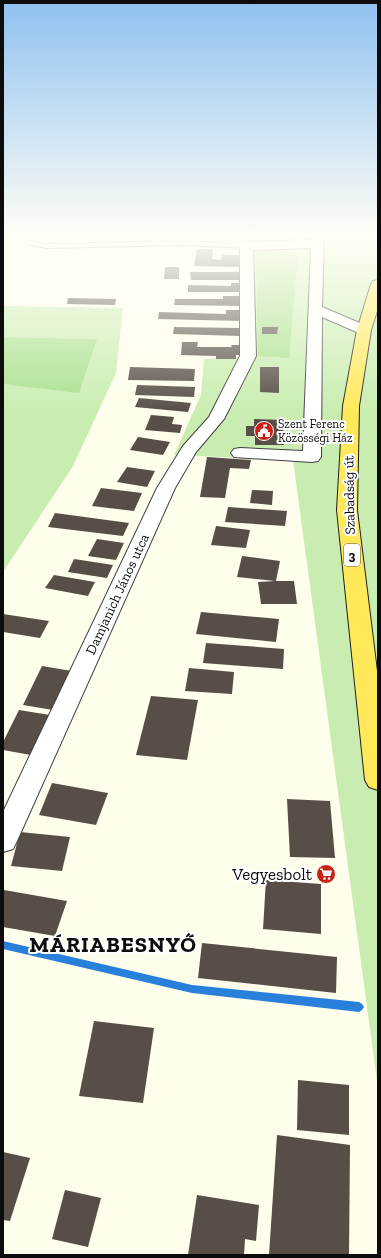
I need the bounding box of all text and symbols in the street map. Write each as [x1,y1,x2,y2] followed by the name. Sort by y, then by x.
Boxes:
[278,417,353,445] place label: Szent Ferenc Közösségi Ház
[253,420,275,442] public building icon: Szent Ferenc Közösségi Ház
[340,454,359,535] street label: Szabadság út
[82,531,153,657] street label: Damjanich János utca
[344,544,360,566] road number: 3
[315,863,337,885] supermarket icon: Vegyesbolt
[231,864,313,884] place label: Vegyesbolt
[29,931,197,958] district label: MÁRIABESNYŐ

